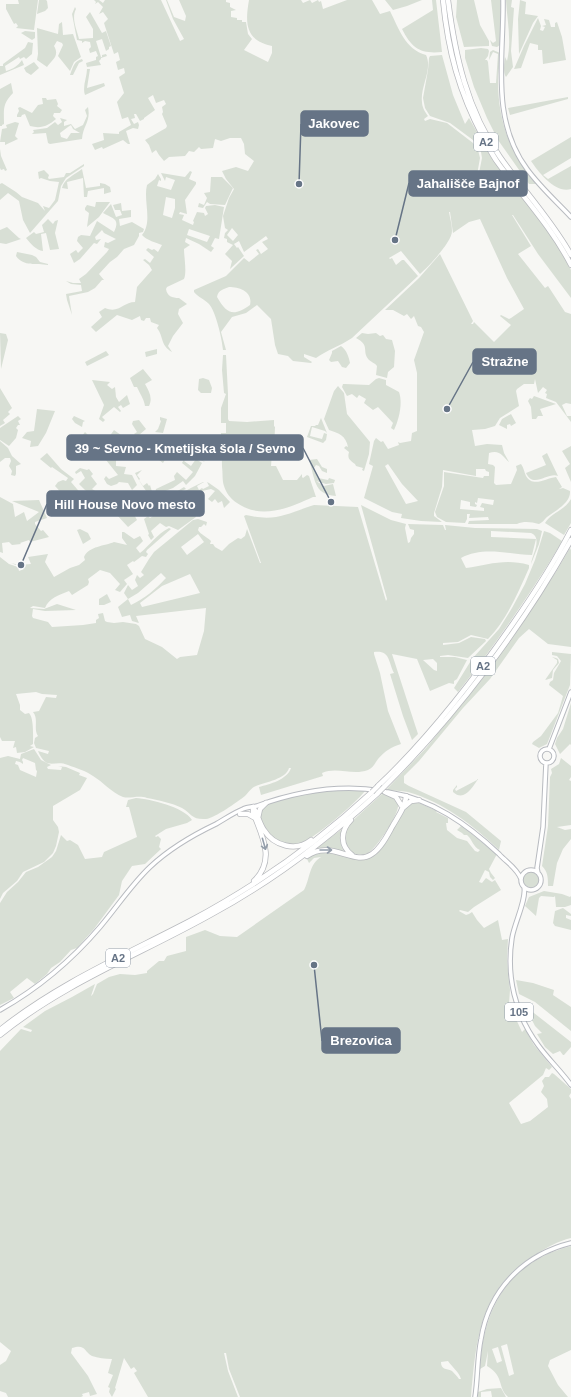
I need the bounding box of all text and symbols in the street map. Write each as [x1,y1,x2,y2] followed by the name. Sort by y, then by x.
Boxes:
[301,111,368,136] callout: Jakovec
[308,116,360,131] text: Jakovec
[474,133,498,151] road number: A2
[409,171,527,196] callout: Jahališče Bajnof
[417,176,520,191] text: Jahališče Bajnof
[473,349,536,374] callout: Stražne
[482,354,528,369] text: Stražne
[67,435,303,460] callout: 39 ~ Sevno - Kmetijska šola / Sevno
[75,441,295,456] text: 39 ~ Sevno - Kmetijska šola / Sevno
[47,491,204,516] callout: Hill House Novo mesto
[54,497,196,512] text: Hill House Novo mesto
[471,657,495,675] road number: A2
[261,837,268,850] one-way arrow
[319,846,332,854] one-way arrow
[106,949,130,967] road number: A2
[505,1003,533,1021] road number: 105
[322,1028,400,1053] callout: Brezovica
[330,1033,392,1048] text: Brezovica

